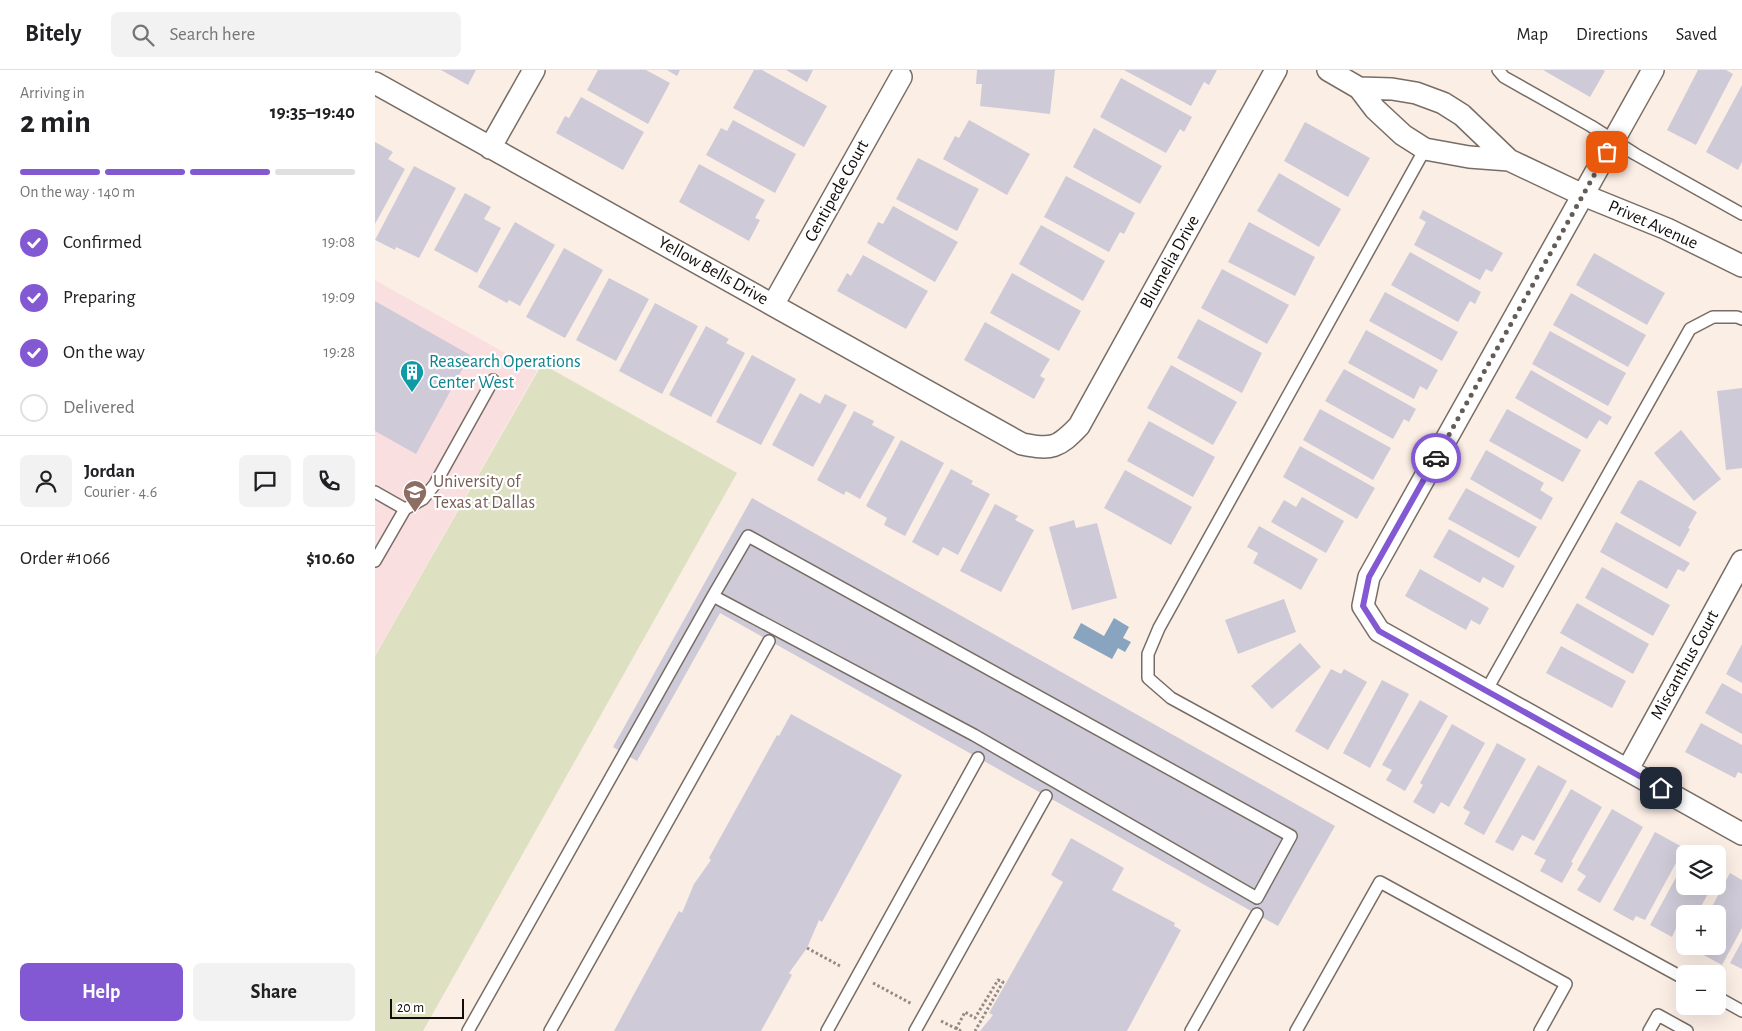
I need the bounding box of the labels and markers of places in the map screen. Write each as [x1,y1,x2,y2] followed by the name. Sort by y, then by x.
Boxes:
[1586,131,1628,173] pin
[429,353,581,392] place label: Reasearch Operations Center West
[399,359,425,393] building icon: Reasearch Operations Center West
[433,473,535,512] place label: University of Texas at Dallas
[402,479,428,513] school or university icon: University of Texas at Dallas
[1640,767,1682,809] pin

